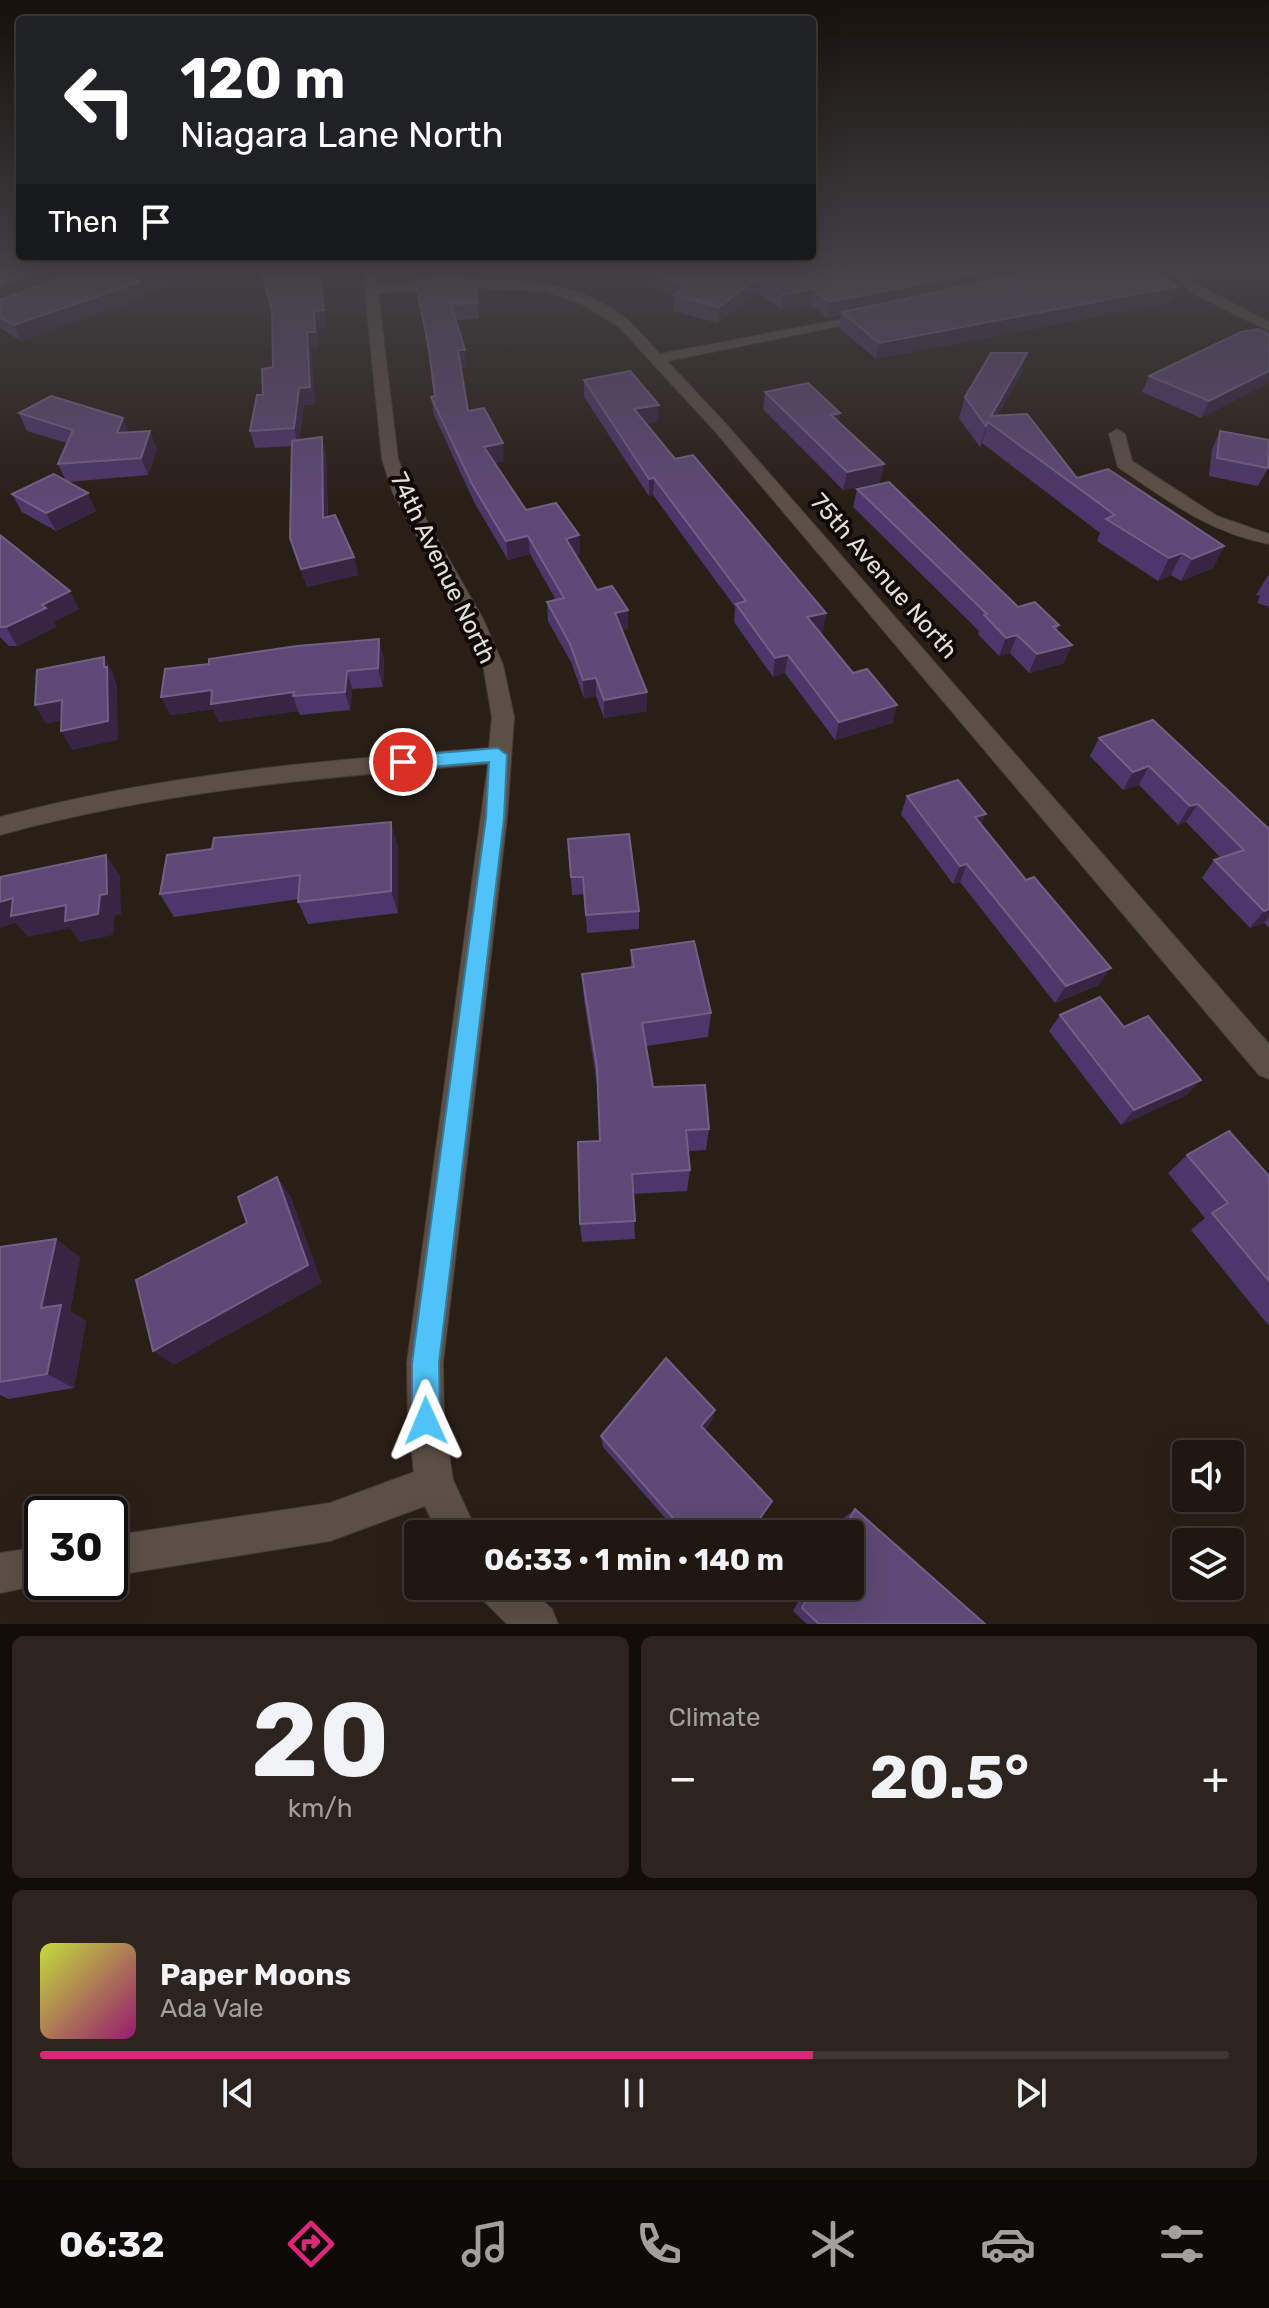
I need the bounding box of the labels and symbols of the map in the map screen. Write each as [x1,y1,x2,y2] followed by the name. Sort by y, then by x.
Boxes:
[385,468,501,668] street label: 74th Avenue North
[805,488,963,664] street label: 75th Avenue North
[369,728,437,796] pin
[384,1379,468,1463] position arrow
[24,1496,128,1600] speed limit sign: 30

